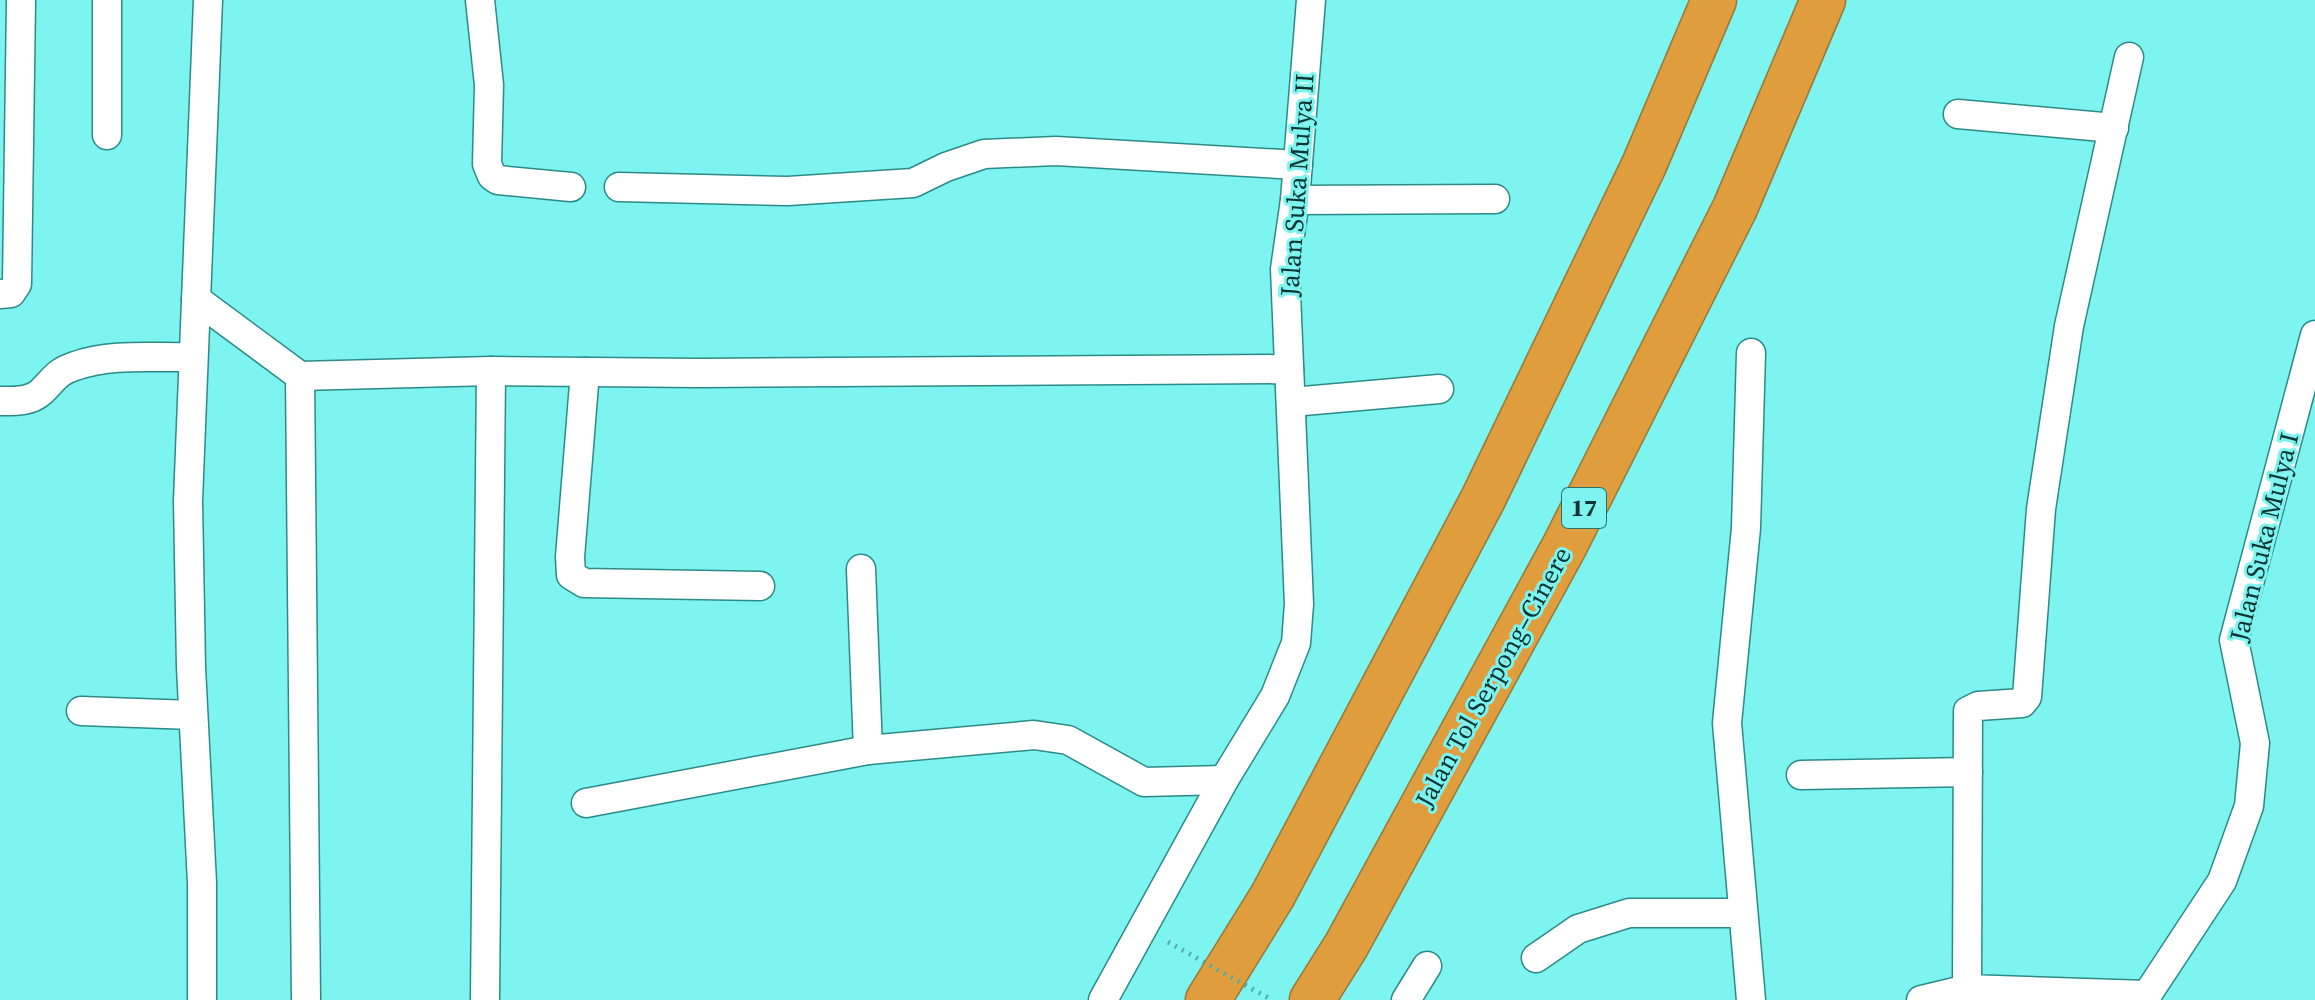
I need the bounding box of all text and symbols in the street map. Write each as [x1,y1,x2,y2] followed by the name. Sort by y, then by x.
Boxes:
[1271,72,1323,299] street label: Jalan Suka Mulya II
[2220,429,2307,646] street label: Jalan Suka Mulya I
[1562,488,1606,528] road number: 17
[1406,540,1580,815] street label: Jalan Tol Serpong–Cinere

